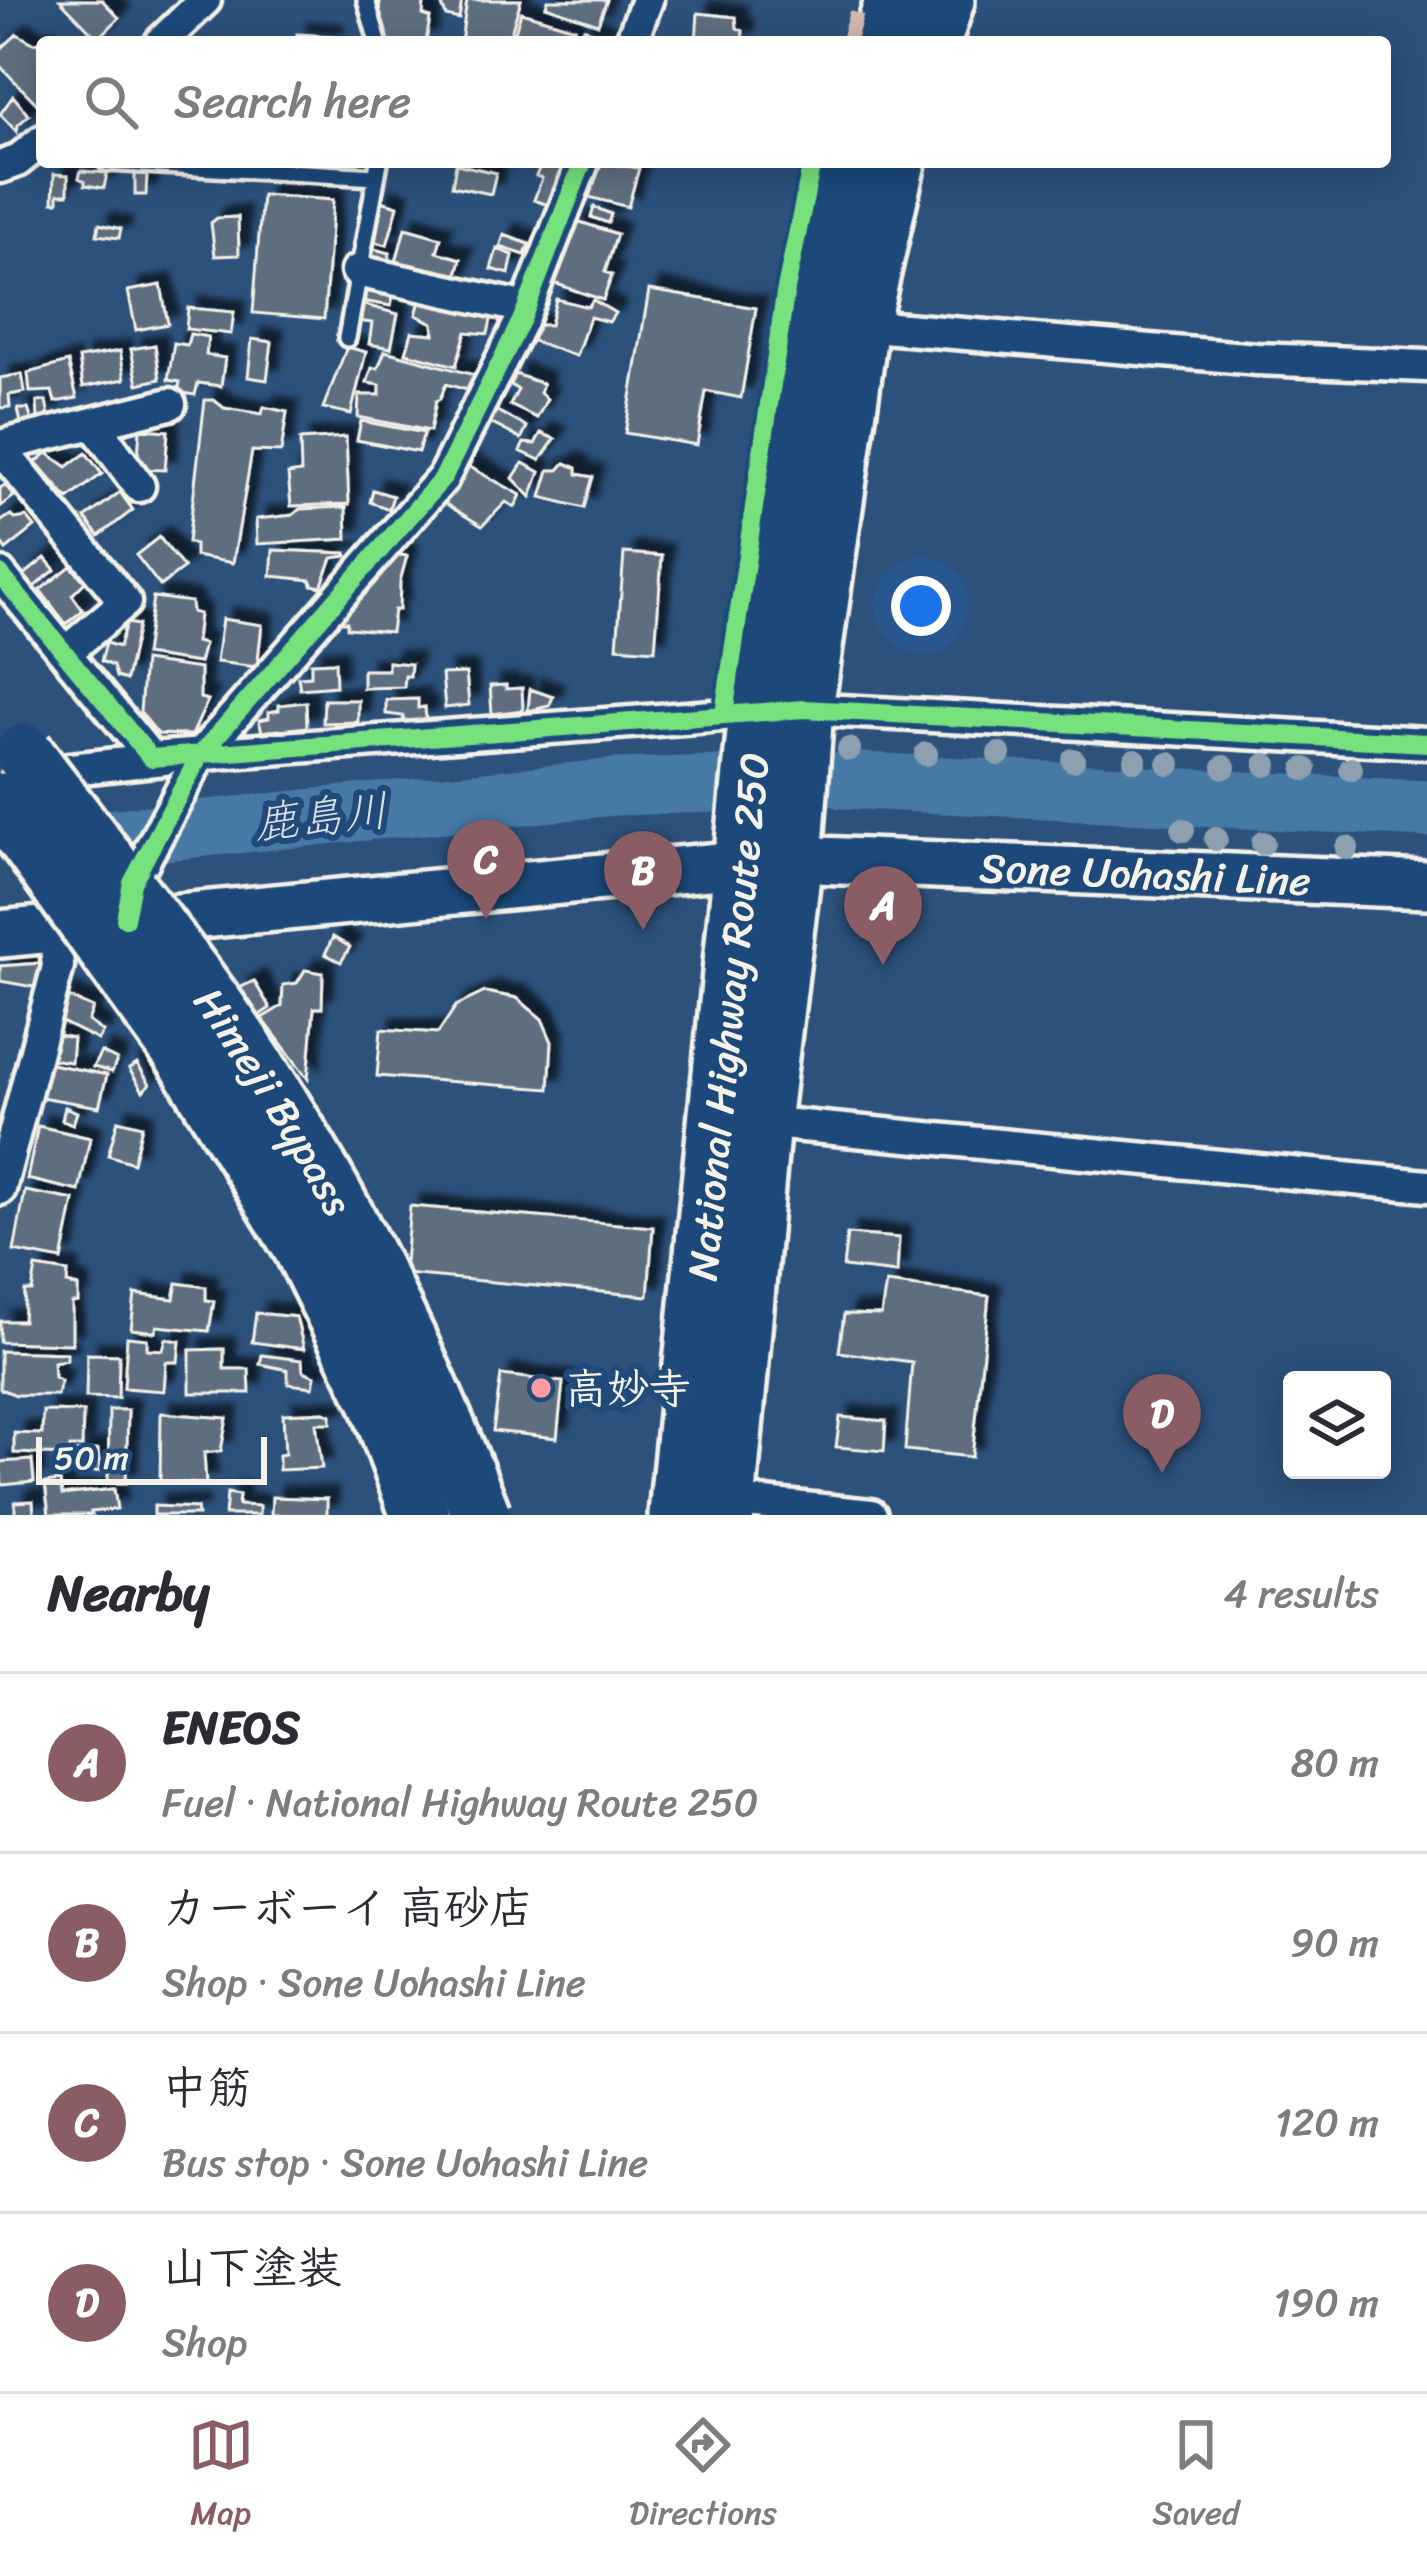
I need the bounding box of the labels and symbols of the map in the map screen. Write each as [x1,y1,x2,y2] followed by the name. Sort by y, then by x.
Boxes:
[891,576,951,636] your location
[666,749,792,1284] street label: National Highway Route 250
[250,770,392,864] water label: 鹿島川
[447,820,525,919] pin: C
[604,831,682,930] pin: B
[978,831,1312,918] street label: Sone Uohashi Line
[844,866,922,965] pin: A
[174,971,374,1230] street label: Himeji Bypass
[565,1352,691,1426] place label: 高妙寺
[1123,1374,1201,1473] pin: D
[528,1375,554,1401] marker: 高妙寺
[36,1431,267,1484] scale bar

